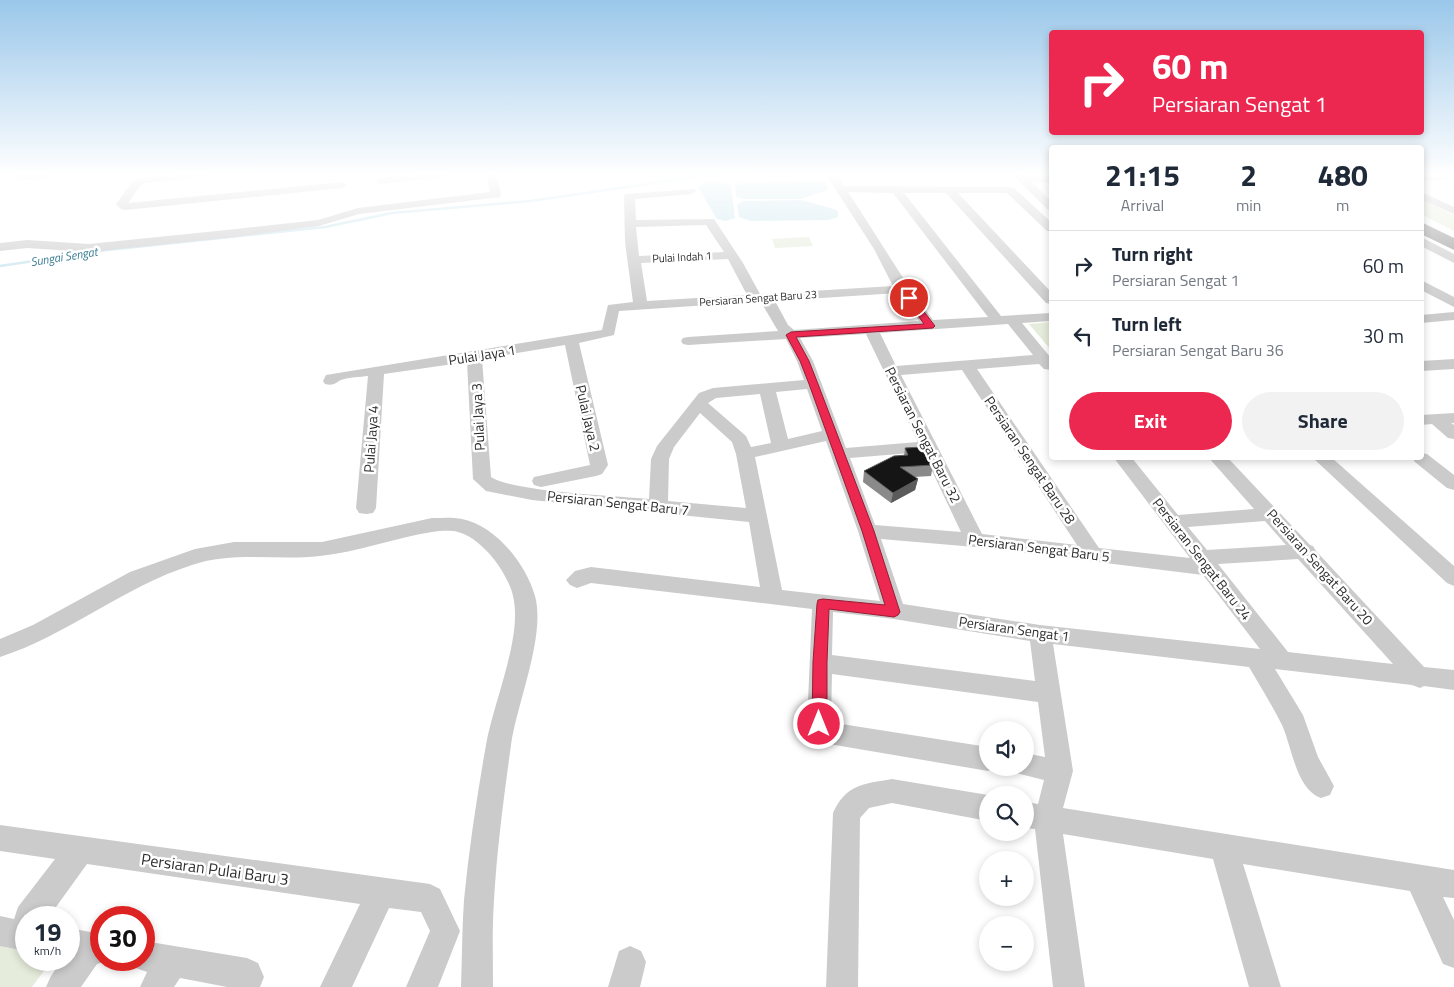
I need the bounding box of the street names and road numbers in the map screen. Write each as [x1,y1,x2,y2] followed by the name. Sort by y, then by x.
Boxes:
[652,247,712,267] street label: Pulai Indah 1
[699,286,817,310] street label: Persiaran Sengat Baru 23
[447,339,517,370] street label: Pulai Jaya 1
[880,363,967,506] street label: Persiaran Sengat Baru 32
[465,383,490,451] street label: Pulai Jaya 3
[571,383,606,453] street label: Pulai Jaya 2
[980,392,1081,528] street label: Persiaran Sengat Baru 28
[358,404,383,473] street label: Pulai Jaya 4
[546,485,690,520] street label: Persiaran Sengat Baru 7
[1148,493,1257,624] street label: Persiaran Sengat Baru 24
[1262,504,1379,630] street label: Persiaran Sengat Baru 20
[967,528,1111,567] street label: Persiaran Sengat Baru 5
[957,610,1071,647] street label: Persiaran Sengat 1
[140,847,290,891] street label: Persiaran Pulai Baru 3

